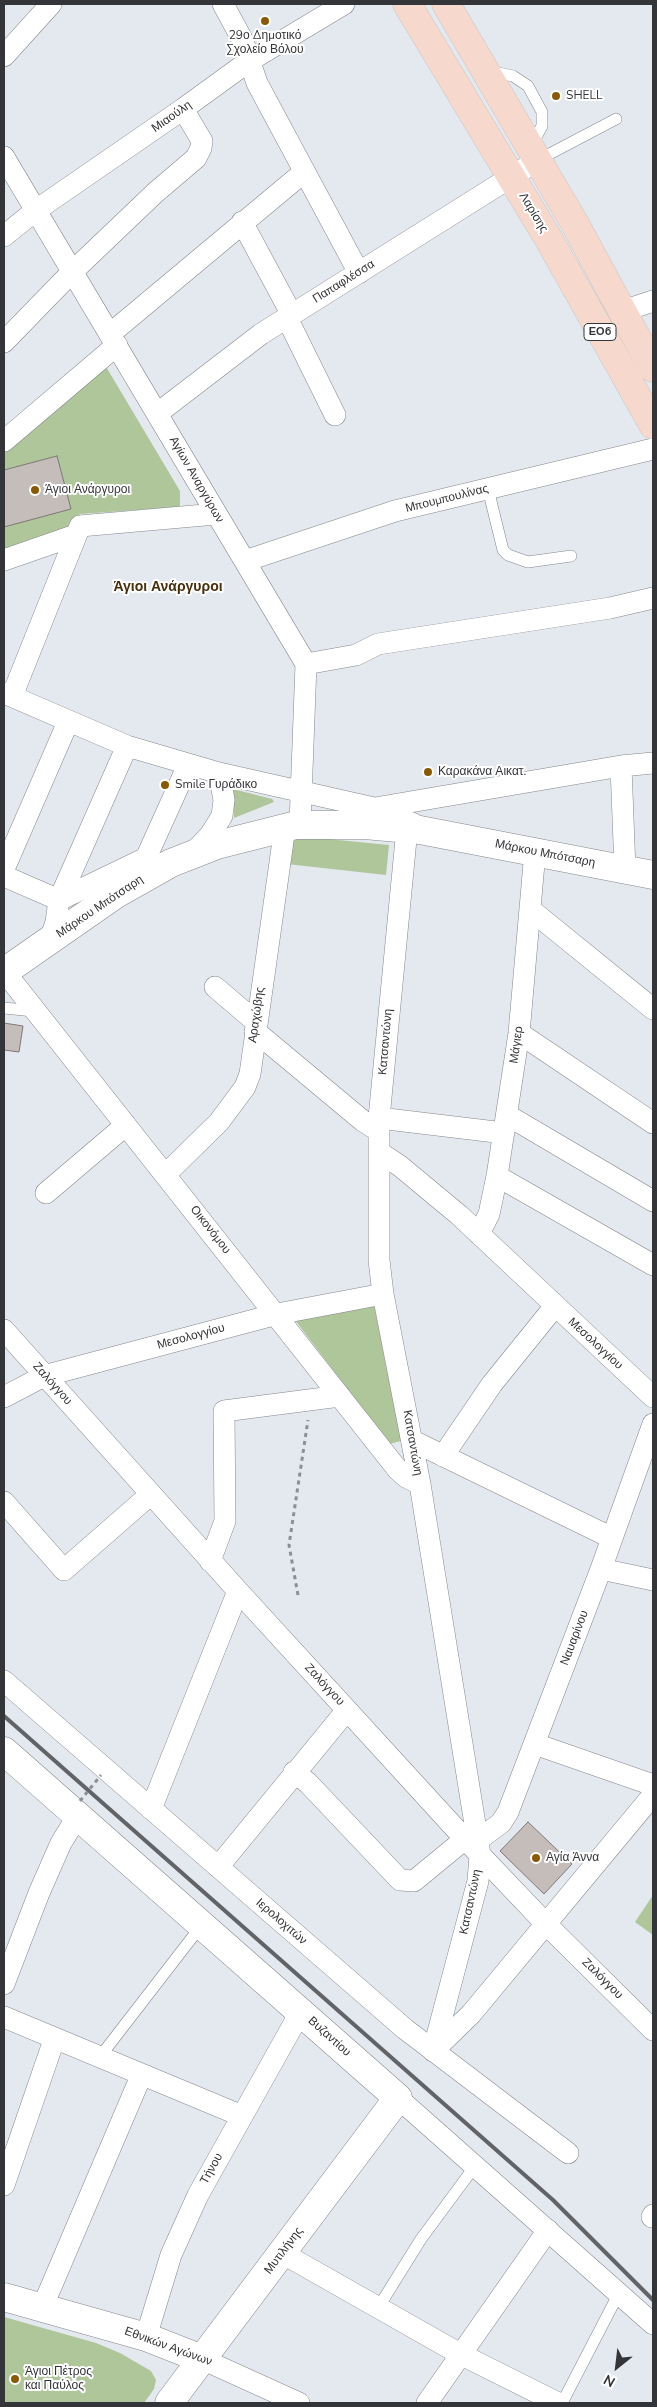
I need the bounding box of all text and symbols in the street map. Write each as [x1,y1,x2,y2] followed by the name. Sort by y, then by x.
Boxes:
[259,15,271,27] marker: 29ο Δημοτικό Σχολείο Βόλου
[227,29,303,57] place label: 29ο Δημοτικό Σχολείο Βόλου
[566,89,603,103] place label: SHELL
[550,90,562,102] marker: SHELL
[149,98,195,136] street label: Μιαούλη
[515,190,551,236] street label: Λαρίσης
[310,257,378,307] street label: Παπαφλέσσα
[584,324,616,341] road number: ΕΟ6
[165,434,227,526] street label: Αγίων Αναργύρων
[404,482,490,516] street label: Μπουμπουλίνας
[45,483,130,497] place label: Άγιοι Ανάργυροι
[29,484,41,496] marker: Άγιοι Ανάργυροι
[113,580,223,596] district label: Άγιοι Ανάργυροι
[438,765,526,779] place label: Καρακάνα Αικατ.
[422,766,434,778] marker: Καρακάνα Αικατ.
[175,778,257,792] place label: Smile Γυράδικο
[159,779,171,791] marker: Smile Γυράδικο
[494,837,596,871] street label: Μάρκου Μπότσαρη
[54,873,146,941] street label: Μάρκου Μπότσαρη
[246,986,268,1044] street label: Αραχώβης
[376,1008,396,1076] street label: Κατσαντώνη
[507,1025,527,1065] street label: Μάγιερ
[187,1203,233,1257] street label: Οικονόμου
[565,1315,625,1373] street label: Μεσολογγίου
[156,1321,226,1353] street label: Μεσολογγίου
[29,1360,75,1408] street label: Ζαλόγγου
[399,1409,425,1477] street label: Κατσαντώνη
[558,1608,592,1668] street label: Ναυαρίνου
[301,1661,347,1709] street label: Ζαλόγγου
[546,1851,599,1865] place label: Αγία Άννα
[530,1852,542,1864] marker: Αγία Άννα
[457,1868,485,1936] street label: Κατσαντώνη
[252,1896,310,1948] street label: Ιερολοχιτών
[579,1956,625,2002] street label: Ζαλόγγου
[305,2014,353,2060] street label: Βυζαντίου
[198,2151,226,2187] street label: Τήνου
[262,2225,306,2277] street label: Μυτιλήνης
[122,2324,214,2370] street label: Εθνικών Αγώνων
[592,2342,642,2392] north arrow
[25,2365,92,2393] place label: Άγιοι Πέτρος και Παύλος
[600,2370,619,2391] text: N
[9,2373,21,2385] marker: Άγιοι Πέτρος και Παύλος

